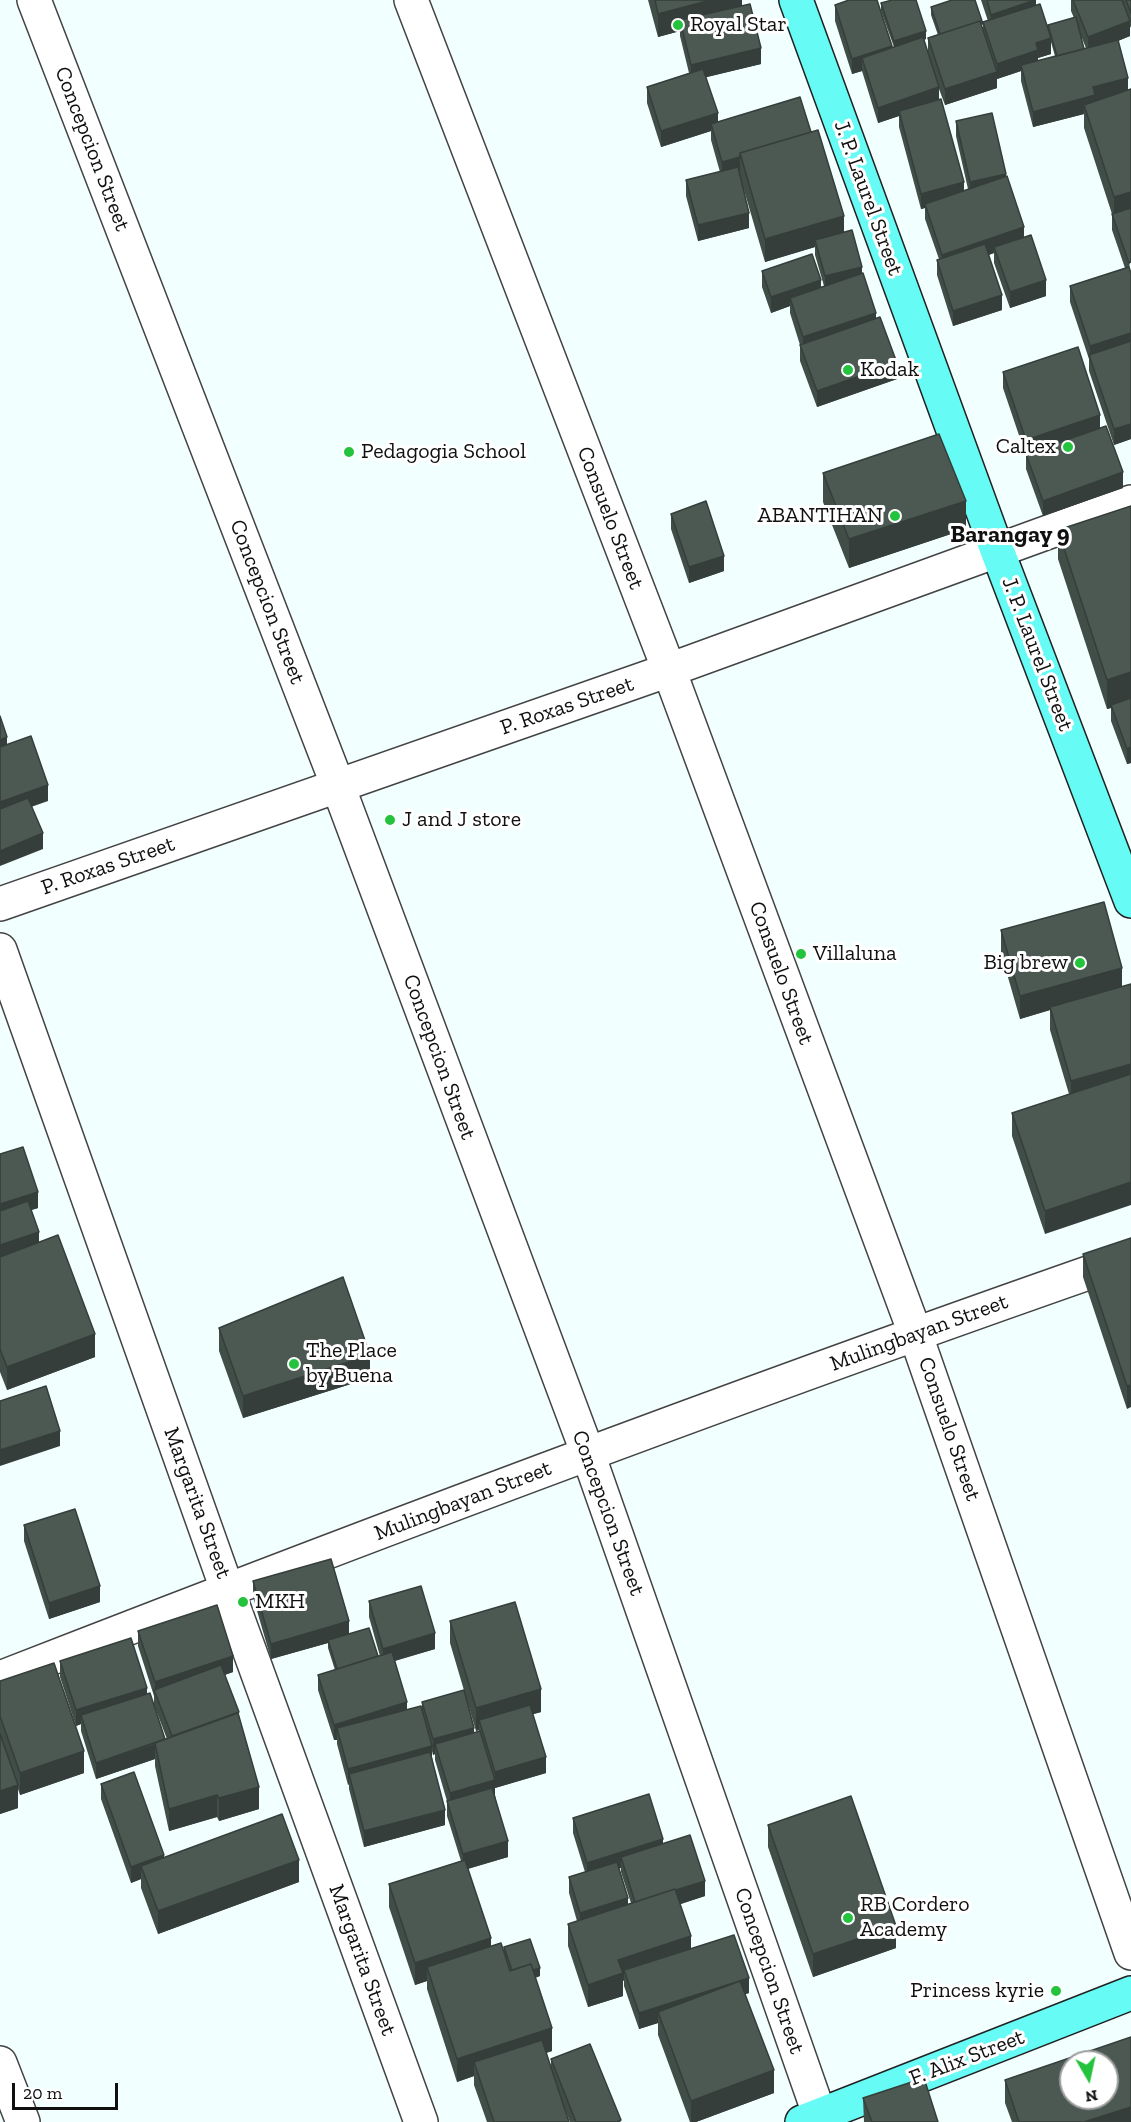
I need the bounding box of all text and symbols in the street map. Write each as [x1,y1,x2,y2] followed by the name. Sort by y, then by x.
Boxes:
[690,12,787,38] place label: Royal Star
[671,18,685,32] marker: Royal Star
[49,63,135,235] street label: Concepcion Street
[828,117,908,279] street label: J. P. Laurel Street
[860,357,919,383] place label: Kodak
[841,363,855,377] marker: Kodak
[996,434,1056,460] place label: Caltex
[361,439,526,465] place label: Pedagogia School
[1061,440,1075,454] marker: Caltex
[571,443,649,593] street label: Consuelo Street
[342,445,356,459] marker: Pedagogia School
[758,503,883,529] place label: ABANTIHAN
[888,509,902,523] marker: ABANTIHAN
[224,516,310,688] street label: Concepcion Street
[950,521,1070,549] district label: Barangay 9
[995,573,1079,735] street label: J. P. Laurel Street
[497,671,637,741] street label: P. Roxas Street
[402,807,521,833] place label: J and J store
[383,813,397,827] marker: J and J store
[38,831,178,901] street label: P. Roxas Street
[743,898,819,1048] street label: Consuelo Street
[813,941,897,967] place label: Villaluna
[794,947,808,961] marker: Villaluna
[984,950,1068,976] place label: Big brew
[1073,956,1087,970] marker: Big brew
[397,971,481,1143] street label: Concepcion Street
[826,1289,1012,1377] street label: Mulingbayan Street
[306,1338,397,1390] place label: The Place by Buena
[912,1354,986,1504] street label: Consuelo Street
[287,1357,301,1371] marker: The Place by Buena
[157,1424,237,1582] street label: Margarita Street
[566,1427,650,1599] street label: Concepcion Street
[371,1455,555,1547] street label: Mulingbayan Street
[255,1589,305,1615] place label: MKH
[236,1595,250,1609] marker: MKH
[322,1881,402,2039] street label: Margarita Street
[728,1884,810,2058] street label: Concepcion Street
[860,1892,970,1944] place label: RB Cordero Academy
[841,1911,855,1925] marker: RB Cordero Academy
[910,1978,1044,2004] place label: Princess kyrie
[1049,1984,1063,1998] marker: Princess kyrie
[906,2024,1028,2092] street label: F. Alix Street
[1059,2050,1119,2110] north arrow
[15,2071,122,2109] scale bar
[23,2082,62,2104] text: 20 m
[1084,2086,1099,2107] text: N

